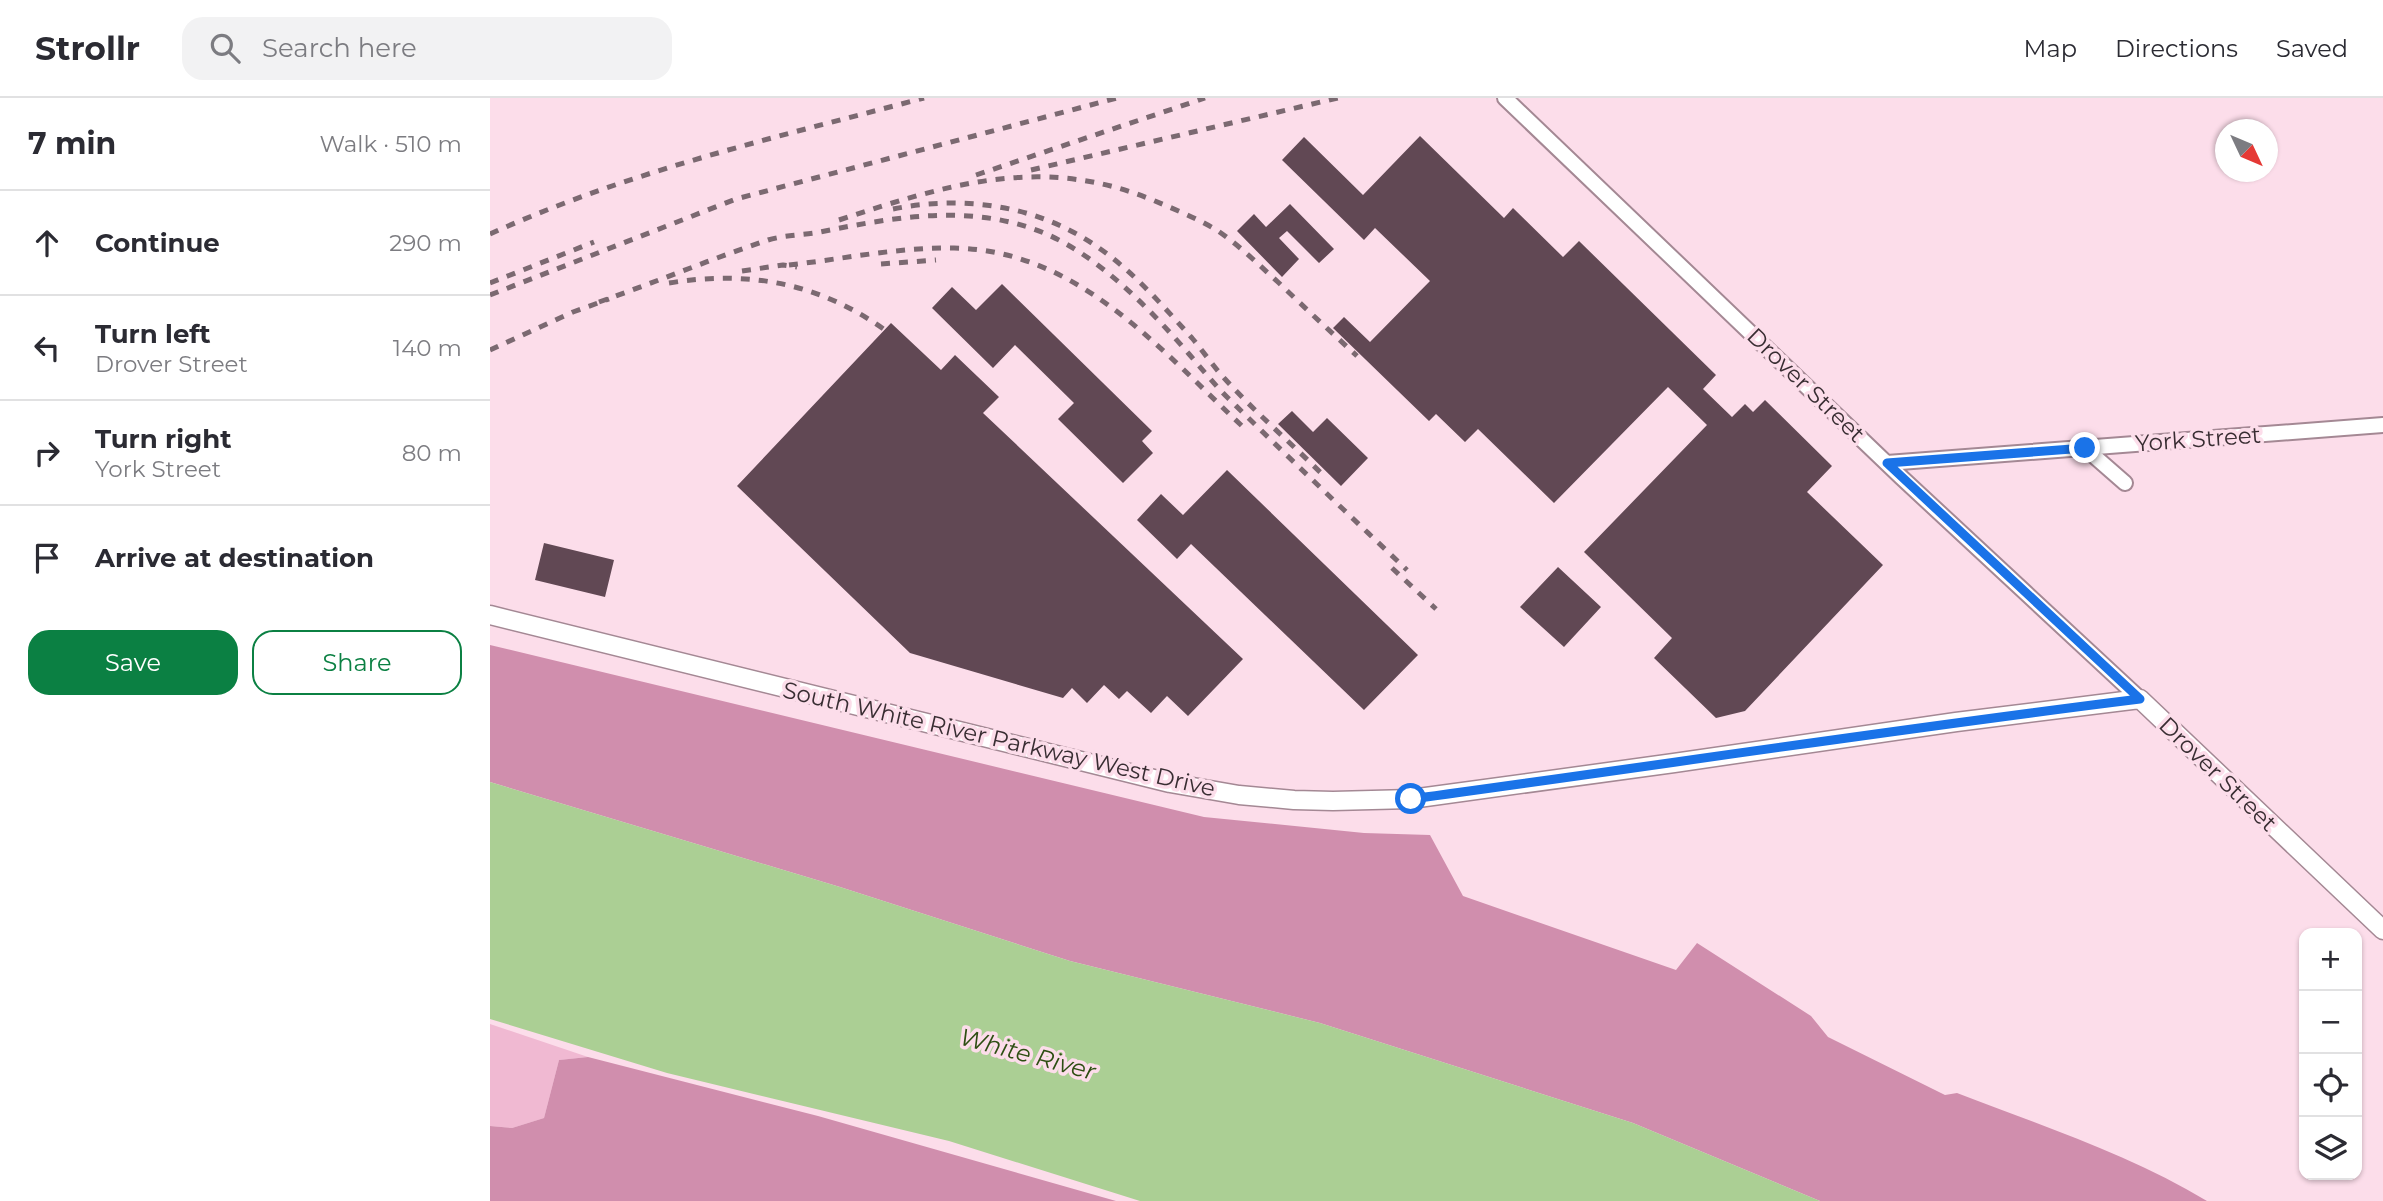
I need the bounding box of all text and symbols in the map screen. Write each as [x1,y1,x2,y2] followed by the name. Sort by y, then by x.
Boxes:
[182,17,672,80] search box
[35,28,140,68] text: Strollr
[206,29,244,67] icon: search
[262,32,417,64] text: Search here
[2024,34,2077,63] text: Map
[2115,34,2238,63] text: Directions
[2276,34,2348,63] text: Saved
[2215,119,2278,182] north arrow
[28,125,116,162] text: 7 min
[319,130,462,158] text: Walk · 510 m
[28,224,66,262] icon: ahead
[95,227,220,259] text: Continue
[389,229,462,257] text: 290 m
[95,318,211,350] text: Turn left
[1741,322,1871,448] street label: Drover Street
[28,329,66,367] icon: left
[393,334,462,362] text: 140 m
[95,350,248,378] text: Drover Street
[2134,421,2262,457] street label: York Street
[95,423,231,455] text: Turn right
[2069,432,2100,463] route end
[28,434,66,472] icon: right
[402,439,462,467] text: 80 m
[95,455,221,483] text: York Street
[28,539,66,577] icon: arrive
[95,542,374,574] text: Arrive at destination
[28,630,238,695] button: Save
[252,630,462,695] button: Share
[780,676,1218,802] street label: South White River Parkway West Drive
[2153,711,2283,837] street label: Drover Street
[1395,783,1426,814] route start
[2299,928,2362,1180] map controls
[2299,928,2362,991] button: +
[2299,991,2362,1054] button: −
[957,1022,1100,1086] water label: White River
[2299,1054,2362,1117] button: locate
[2299,1117,2362,1180] button: layers

